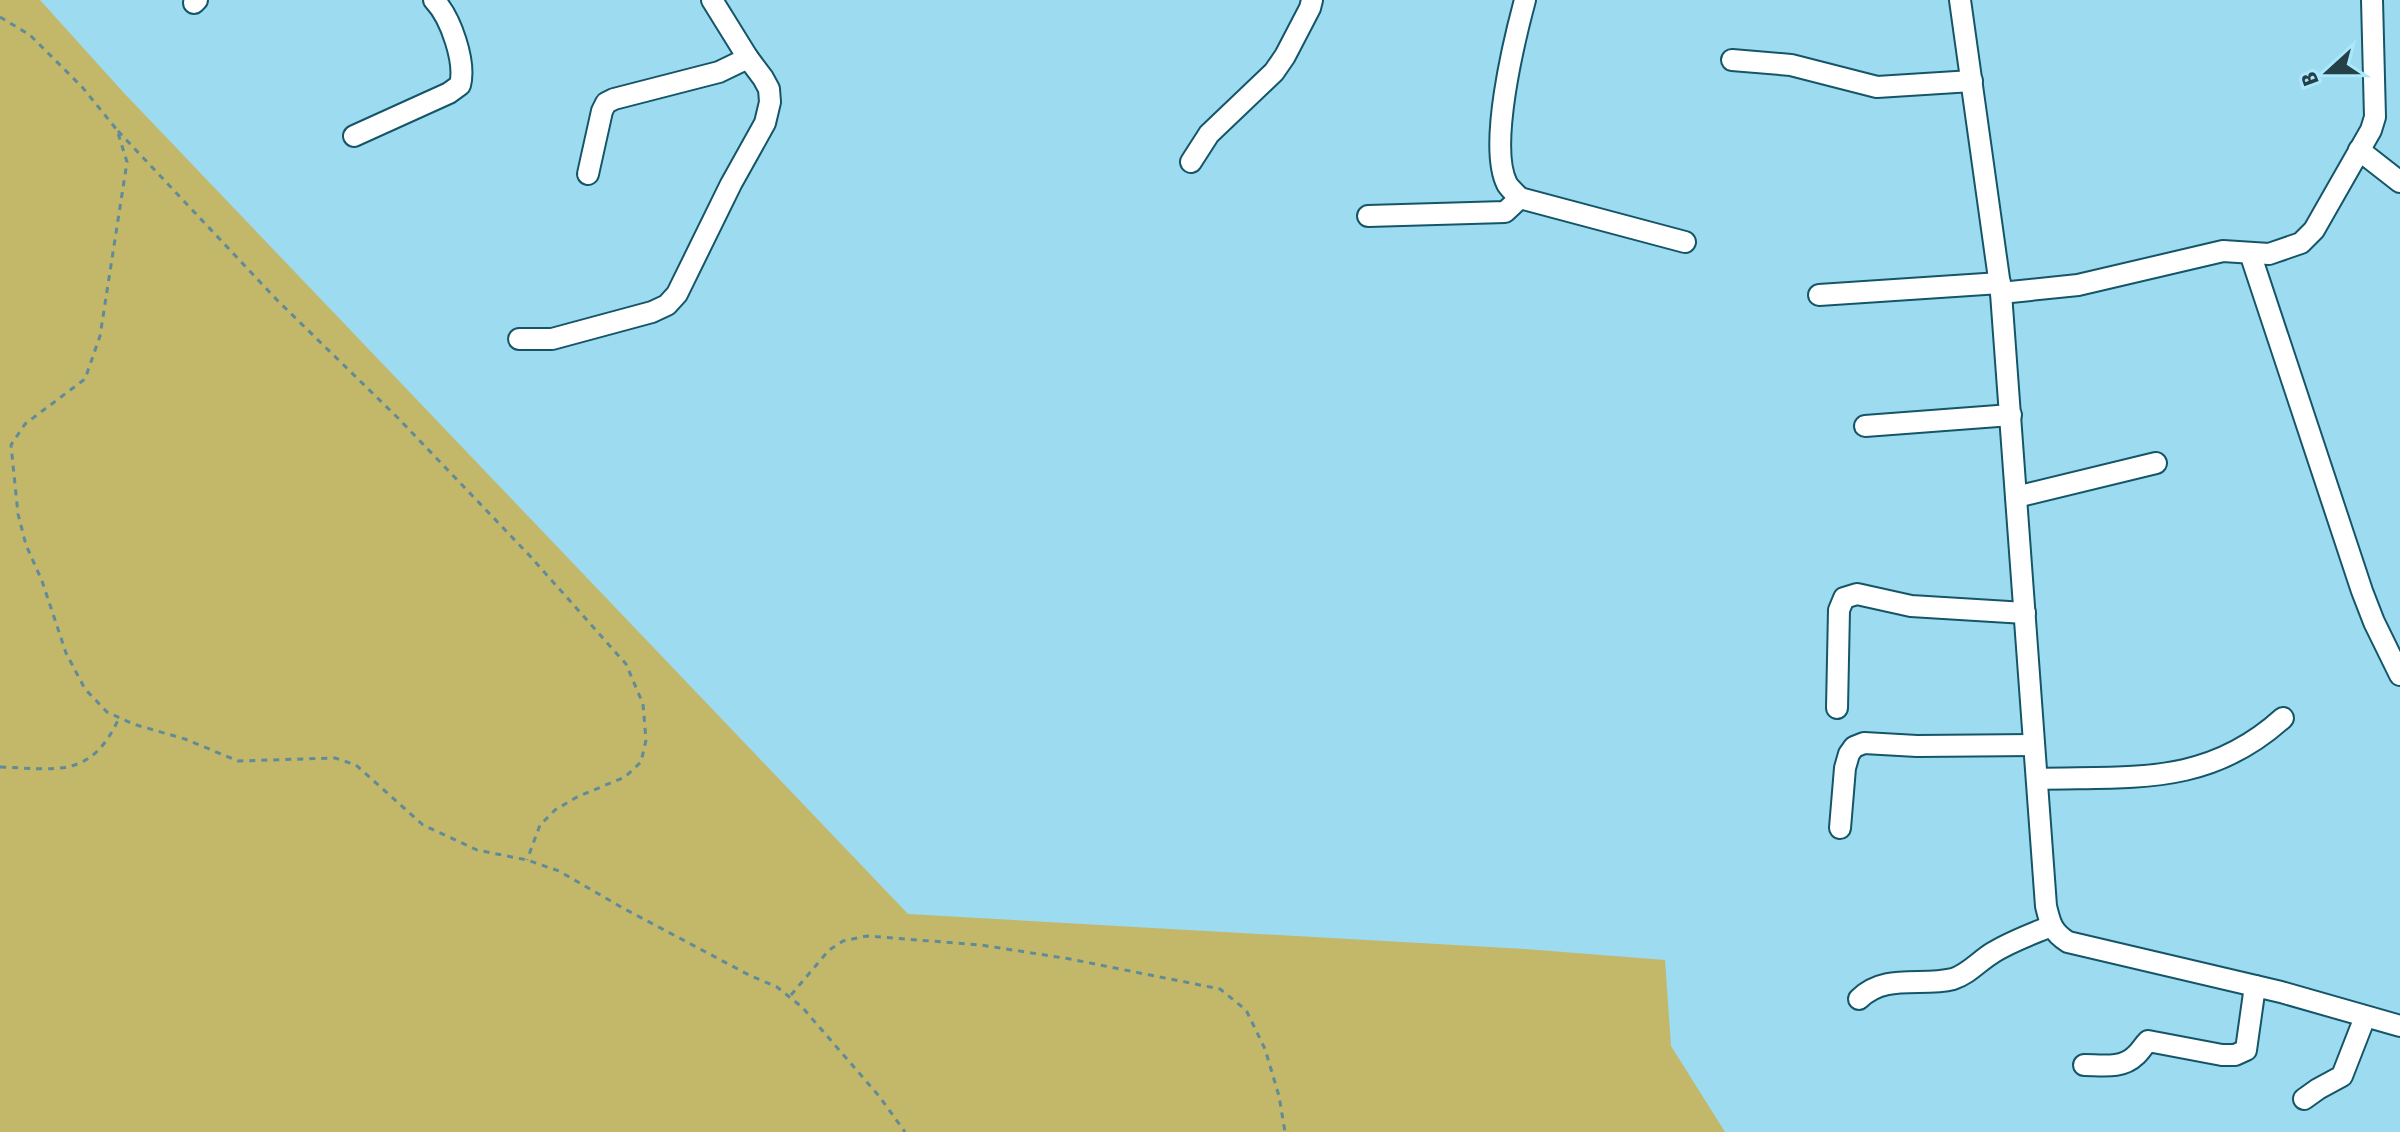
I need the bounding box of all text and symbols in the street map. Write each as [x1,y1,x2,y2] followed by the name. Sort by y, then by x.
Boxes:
[2288,32,2368,112] north arrow
[2295,68,2325,90] text: B

